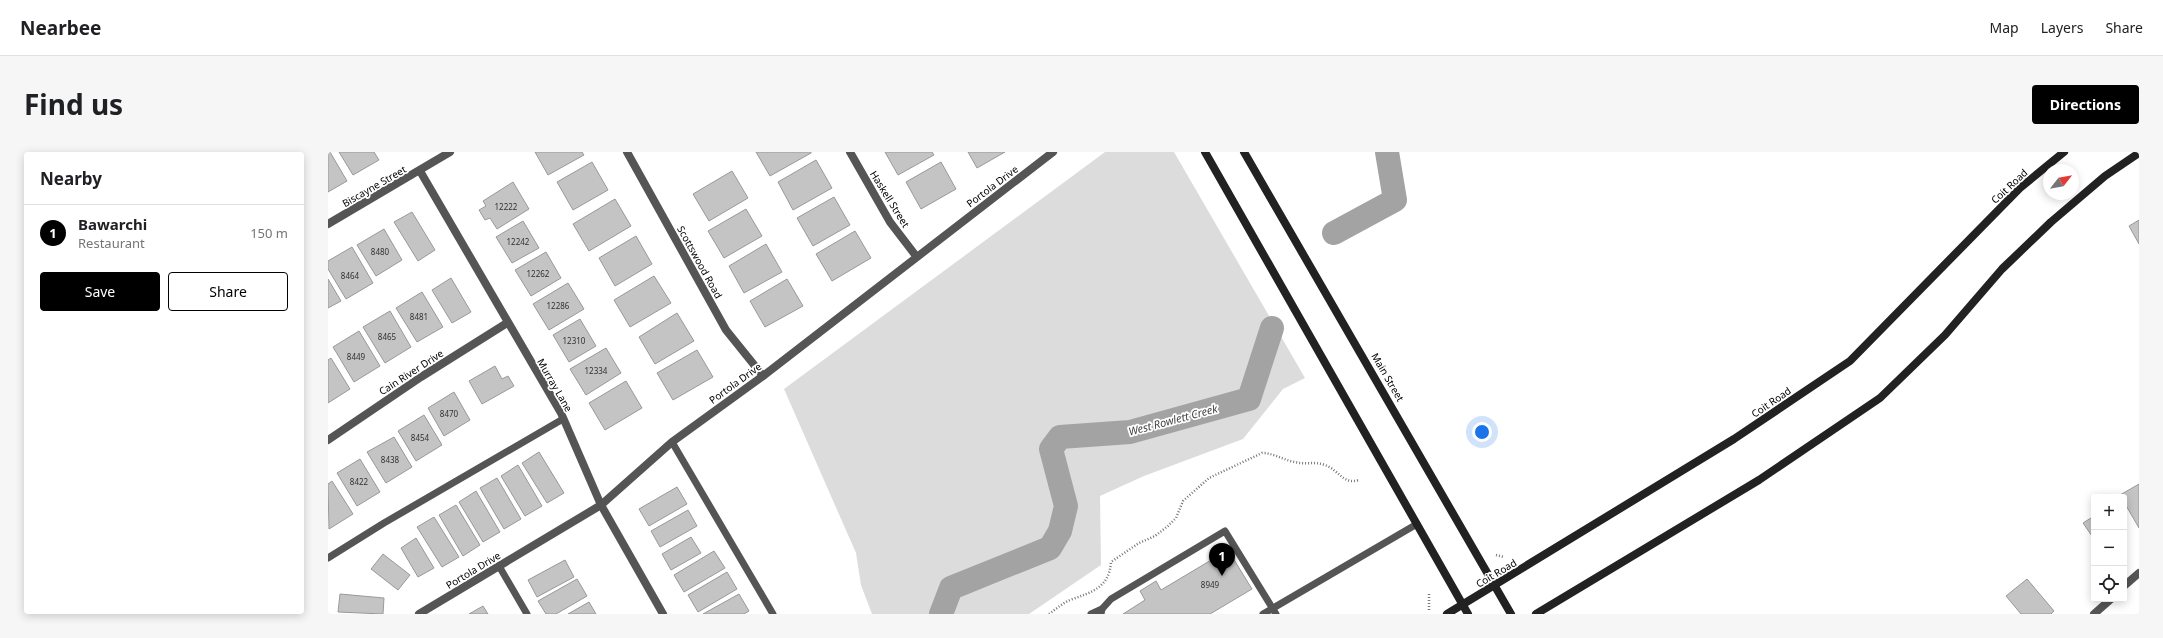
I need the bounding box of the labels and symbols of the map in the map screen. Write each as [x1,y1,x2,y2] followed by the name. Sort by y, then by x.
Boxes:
[339,162,409,210] street label: Biscayne Street
[963,162,1021,210] street label: Portola Drive
[2043,164,2079,200] north arrow
[1988,165,2030,207] street label: Coit Road
[867,168,913,230] street label: Haskell Street
[495,201,518,212] house number: 12222
[674,223,726,301] street label: Scottswood Road
[507,236,530,247] house number: 12242
[371,246,390,257] house number: 8480
[527,268,550,279] house number: 12262
[341,270,360,281] house number: 8464
[547,300,570,311] house number: 12286
[410,311,428,322] house number: 8481
[378,331,397,342] house number: 8465
[563,335,586,346] house number: 12310
[376,346,446,398] street label: Cain River Drive
[1368,350,1408,404] street label: Main Street
[347,351,366,362] house number: 8449
[534,356,576,414] street label: Murray Lane
[706,359,764,407] street label: Portola Drive
[585,365,608,376] house number: 12334
[1748,384,1794,420] street label: Coit Road
[1127,400,1220,439] water label: West Rowlett Creek
[440,408,459,419] house number: 8470
[1472,422,1492,442] your location
[411,432,430,443] house number: 8454
[381,454,400,465] house number: 8438
[350,476,369,487] house number: 8422
[1209,543,1235,576] pin: 1
[443,548,503,592] street label: Portola Drive
[1473,555,1519,591] street label: Coit Road
[1201,579,1220,590] house number: 8949

